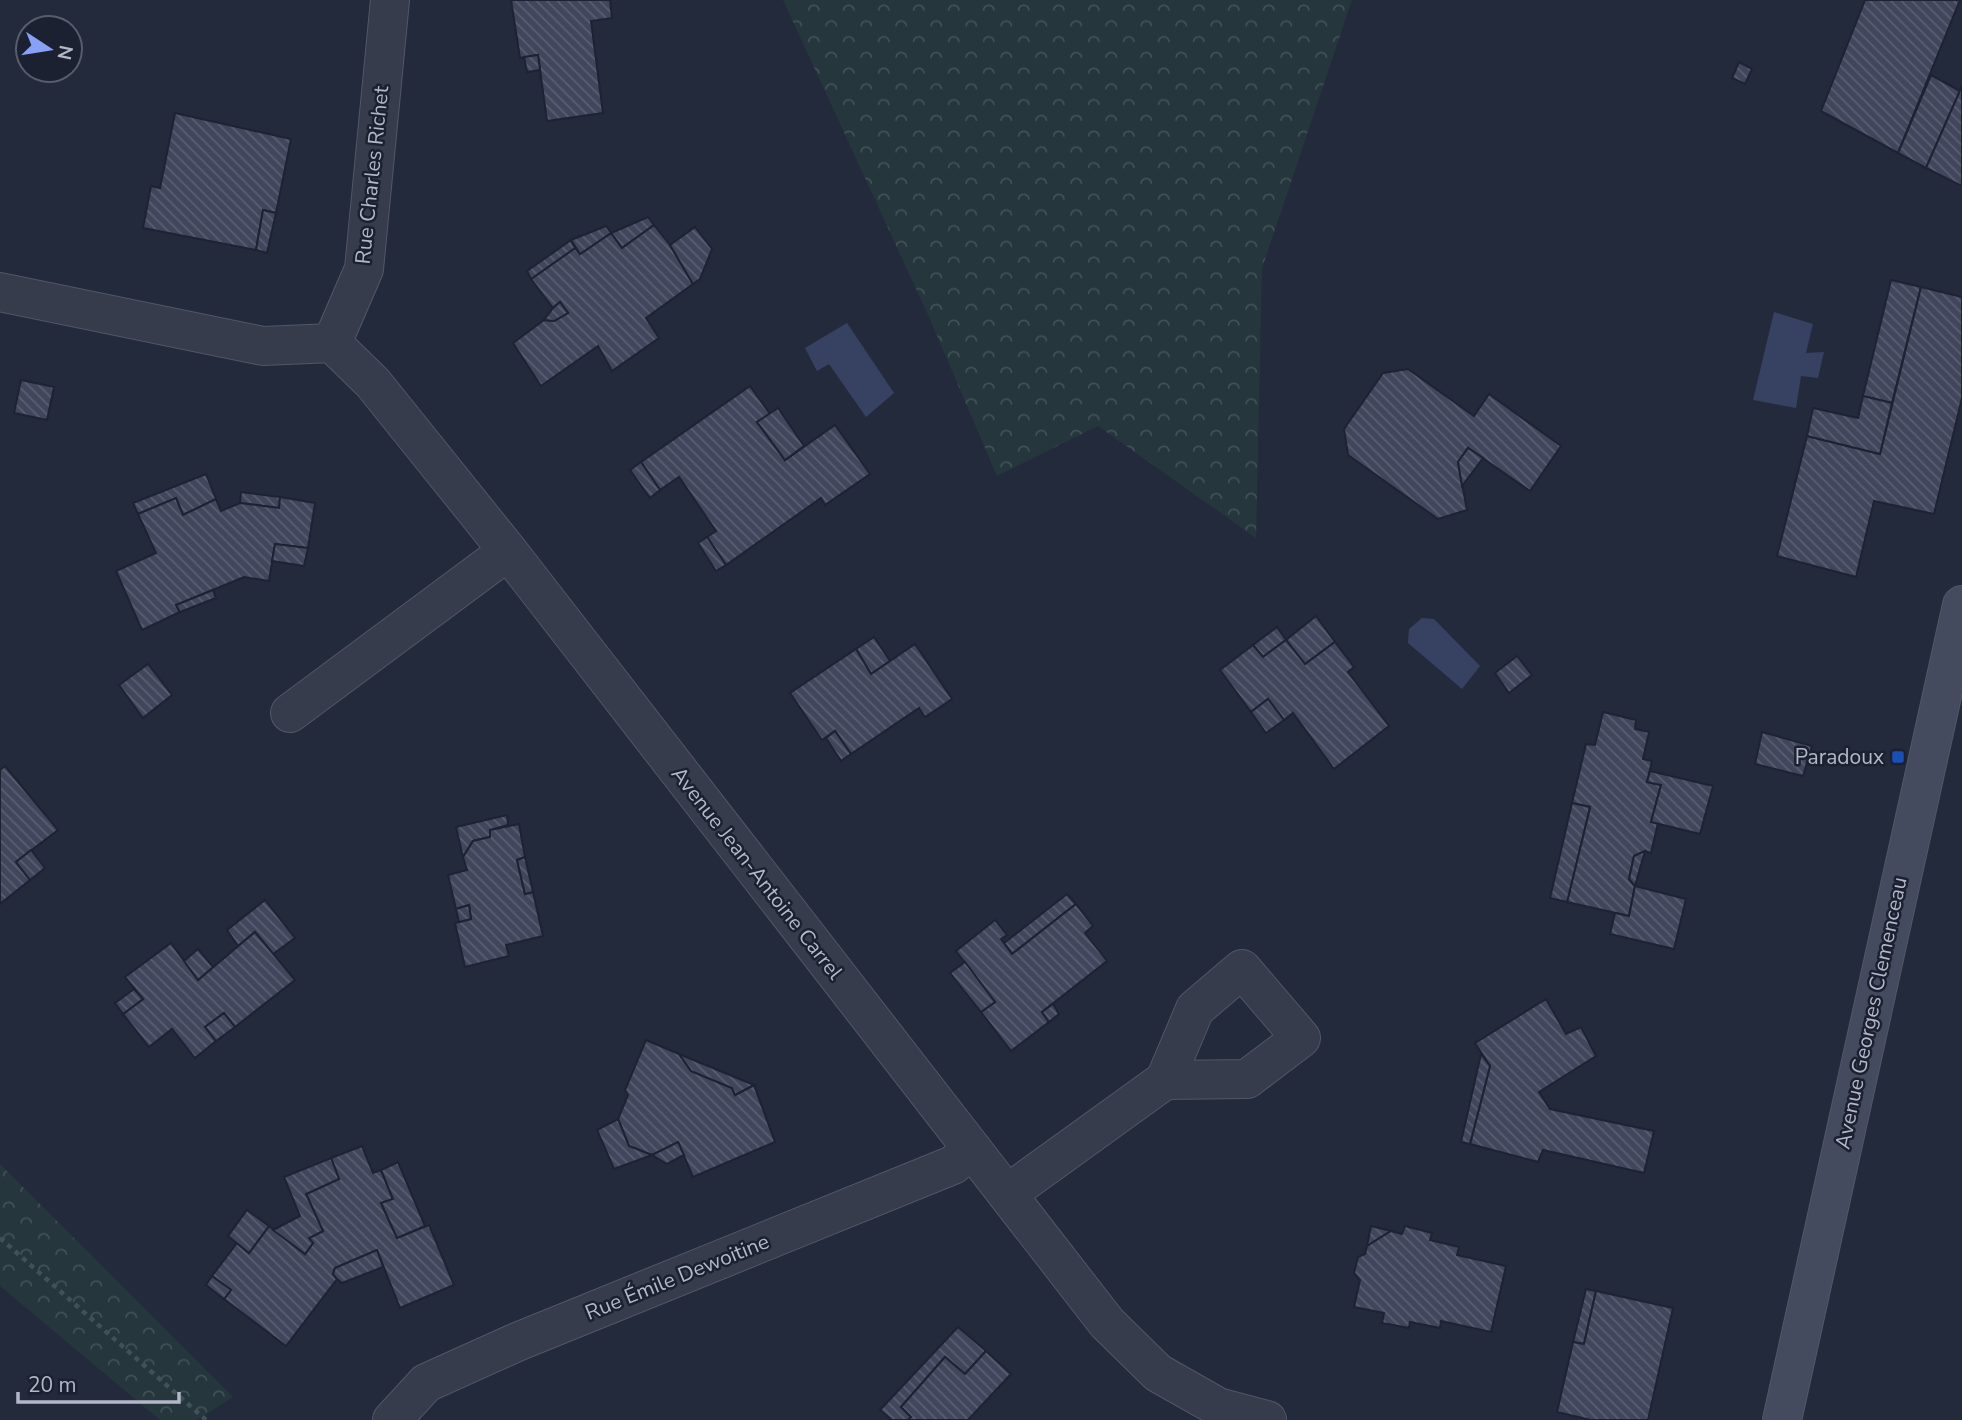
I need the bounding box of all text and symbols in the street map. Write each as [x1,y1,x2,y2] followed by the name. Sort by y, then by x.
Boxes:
[14,14,84,84] north arrow
[50,43,79,62] text: N
[349,84,395,265] street label: Rue Charles Richet
[1795,743,1884,771] place label: Paradoux
[1890,749,1906,765] marker: Paradoux
[665,761,850,986] street label: Avenue Jean-Antoine Carrel
[1828,874,1914,1152] street label: Avenue Georges Clemenceau
[581,1227,773,1327] street label: Rue Émile Dewoitine
[18,1360,178,1404] scale bar
[28,1371,77,1399] text: 20 m

